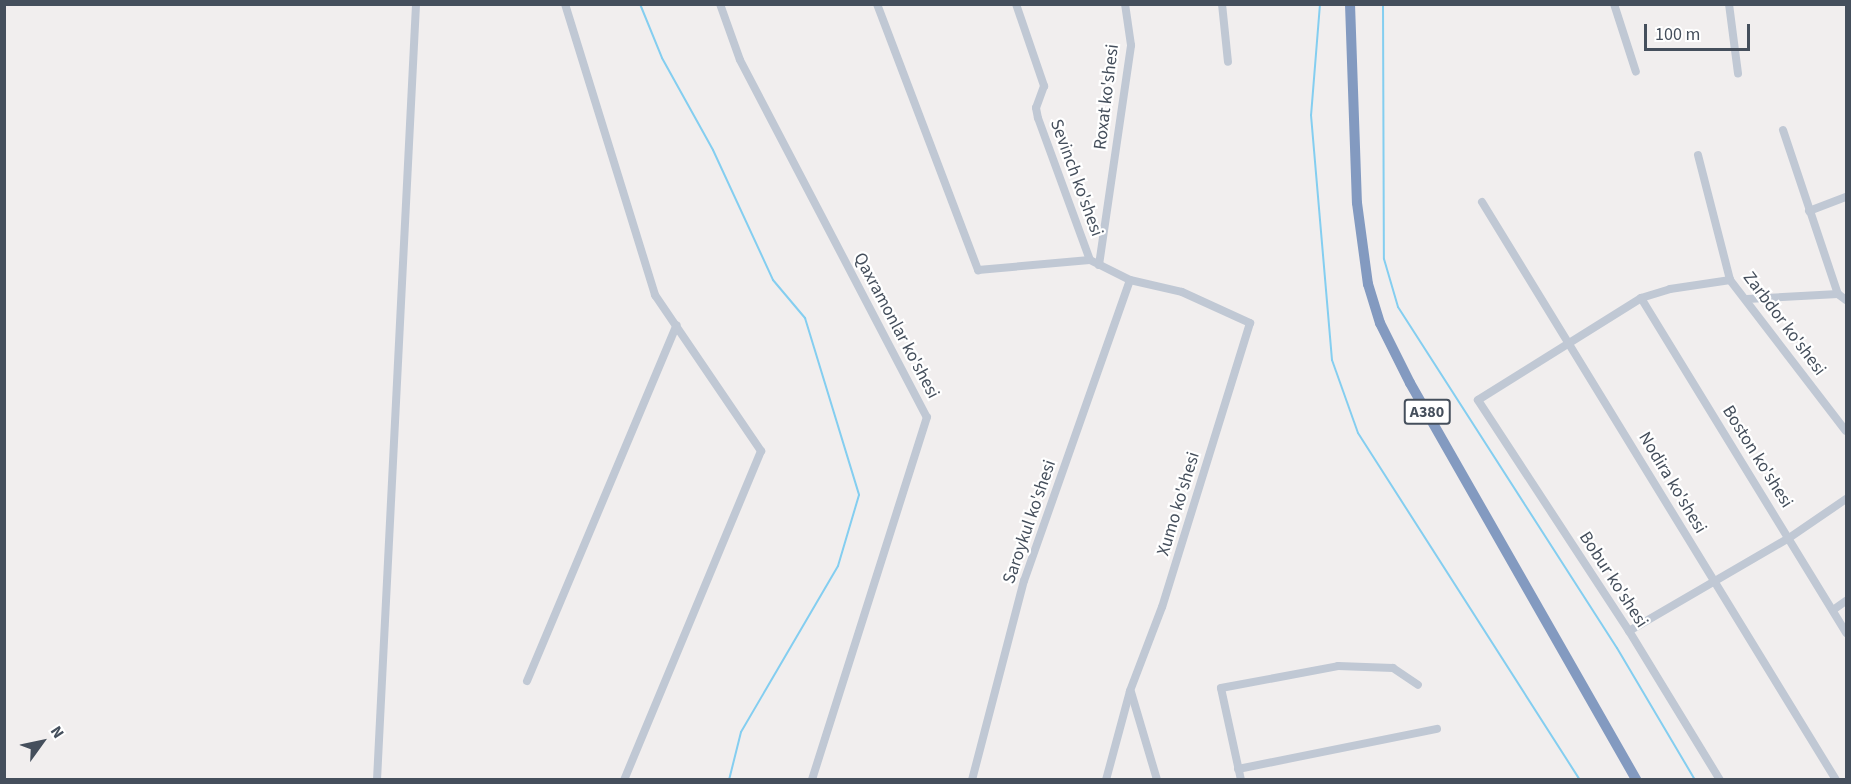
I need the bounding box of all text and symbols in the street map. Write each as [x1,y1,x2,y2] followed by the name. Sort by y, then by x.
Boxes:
[1647,12,1754,50] scale bar
[1655,22,1700,47] text: 100 m
[1090,43,1124,151] street label: Roxat ko'shesi
[1045,116,1107,240] street label: Sevinch ko'shesi
[848,249,944,403] street label: Qaxramonlar ko'shesi
[1738,268,1830,380] street label: Zarbdor ko'shesi
[1403,399,1451,425] road number: A380
[1717,402,1797,512] street label: Boston ko'shesi
[1633,428,1711,538] street label: Nodira ko'shesi
[1153,450,1205,558] street label: Xumo ko'shesi
[999,457,1061,587] street label: Saroykul ko'shesi
[1574,528,1652,632] street label: Bobur ko'shesi
[12,712,72,772] north arrow
[45,722,69,743] text: N

